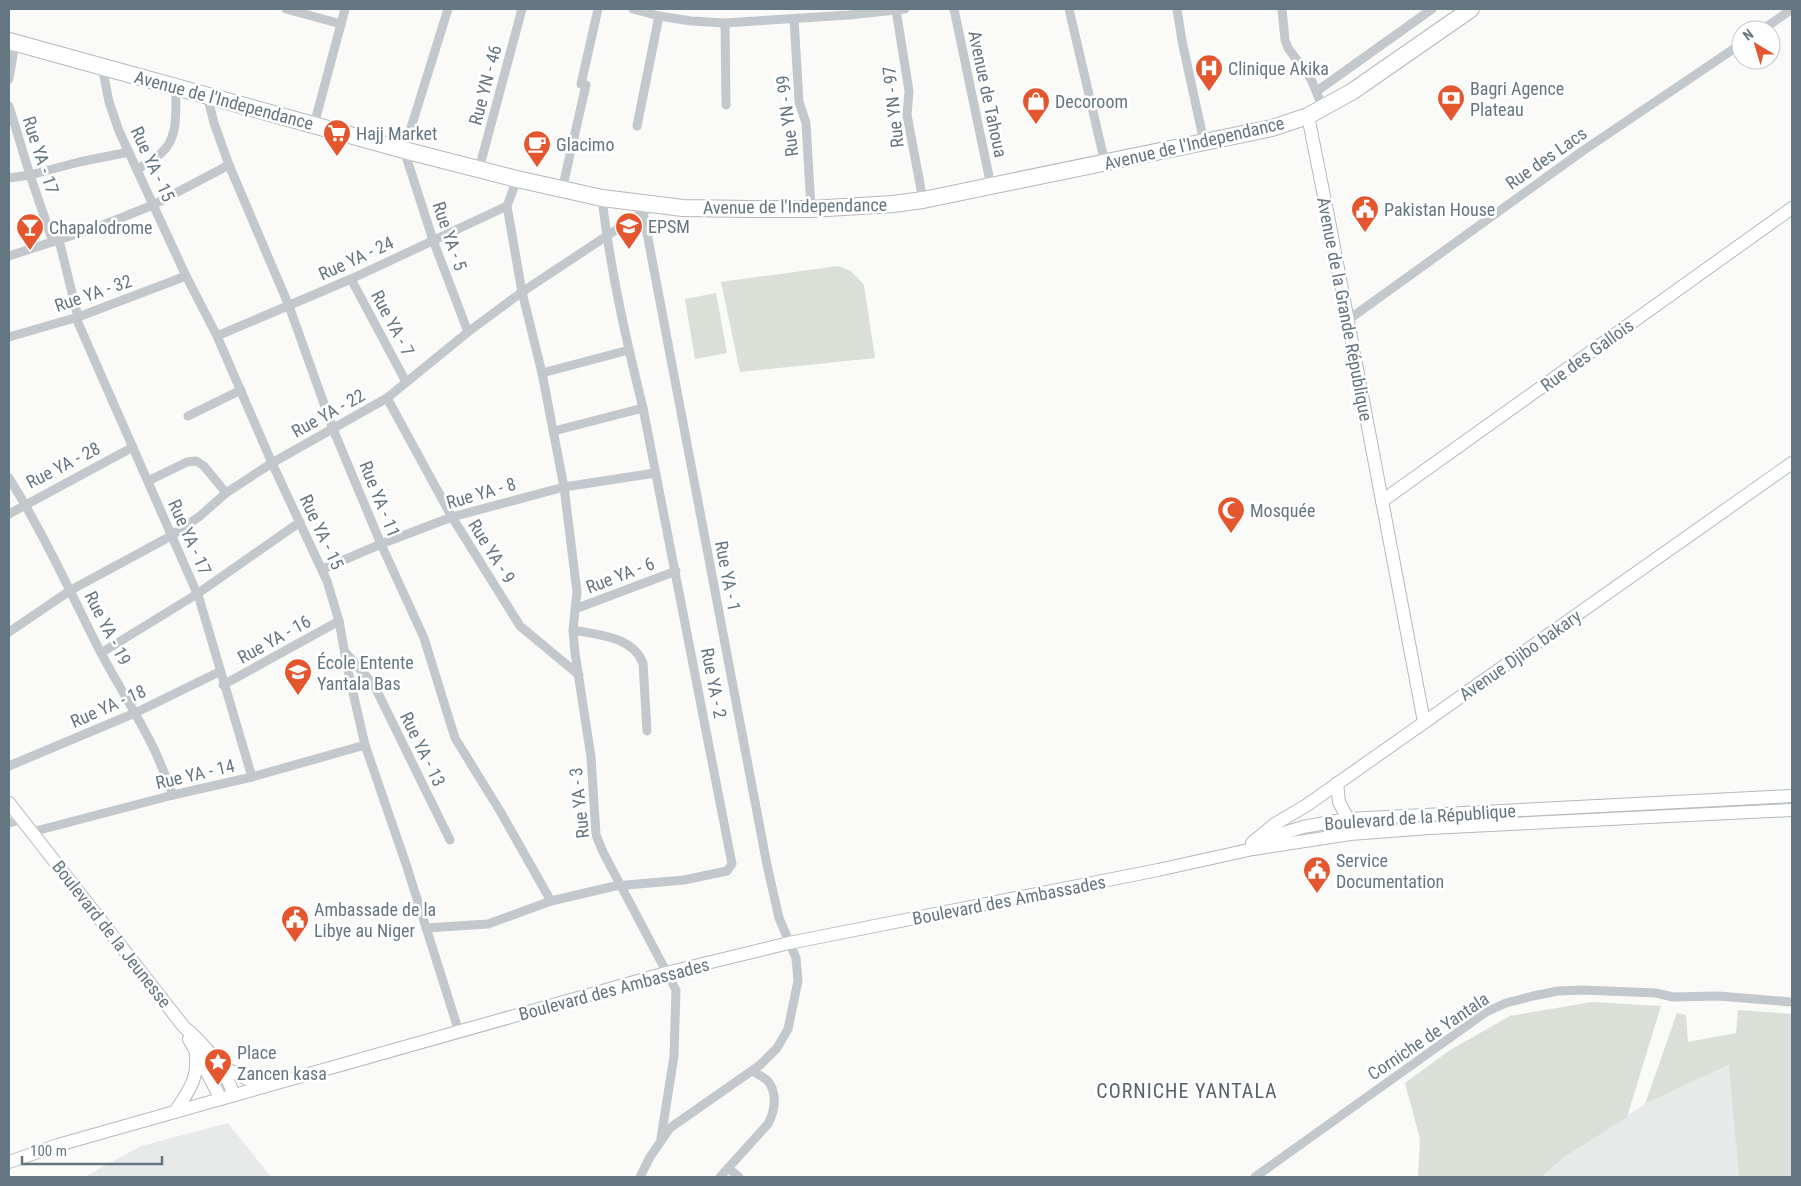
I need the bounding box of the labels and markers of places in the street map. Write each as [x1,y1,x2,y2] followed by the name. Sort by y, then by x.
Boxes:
[1194,53,1224,92] hospital icon: Clinique Akika
[1228,58,1329,79] place label: Clinique Akika
[1470,78,1564,120] place label: Bagri Agence Plateau
[1436,83,1466,122] bank icon: Bagri Agence Plateau
[1021,86,1051,125] shop icon: Decoroom
[1055,91,1128,112] place label: Decoroom
[322,118,352,157] supermarket icon: Hajj Market
[356,123,437,144] place label: Hajj Market
[522,129,552,168] cafe icon: Glacimo
[556,134,614,155] place label: Glacimo
[1350,194,1380,233] public building icon: Pakistan House
[1384,199,1495,220] place label: Pakistan House
[614,211,644,250] school or university icon: EPSM
[15,212,45,251] bar icon: Chapalodrome
[648,216,690,237] place label: EPSM
[49,217,152,238] place label: Chapalodrome
[1216,495,1246,534] mosque icon: Mosquée
[1250,500,1315,521] place label: Mosquée
[317,652,414,694] place label: École Entente Yantala Bas
[283,657,313,696] school or university icon: École Entente Yantala Bas
[1336,850,1444,892] place label: Service Documentation
[1302,855,1332,894] public building icon: Service Documentation
[314,899,436,941] place label: Ambassade de la Libye au Niger
[280,904,310,943] public building icon: Ambassade de la Libye au Niger
[237,1042,327,1084] place label: Place Zancen kasa
[203,1047,233,1086] place icon: Place Zancen kasa

